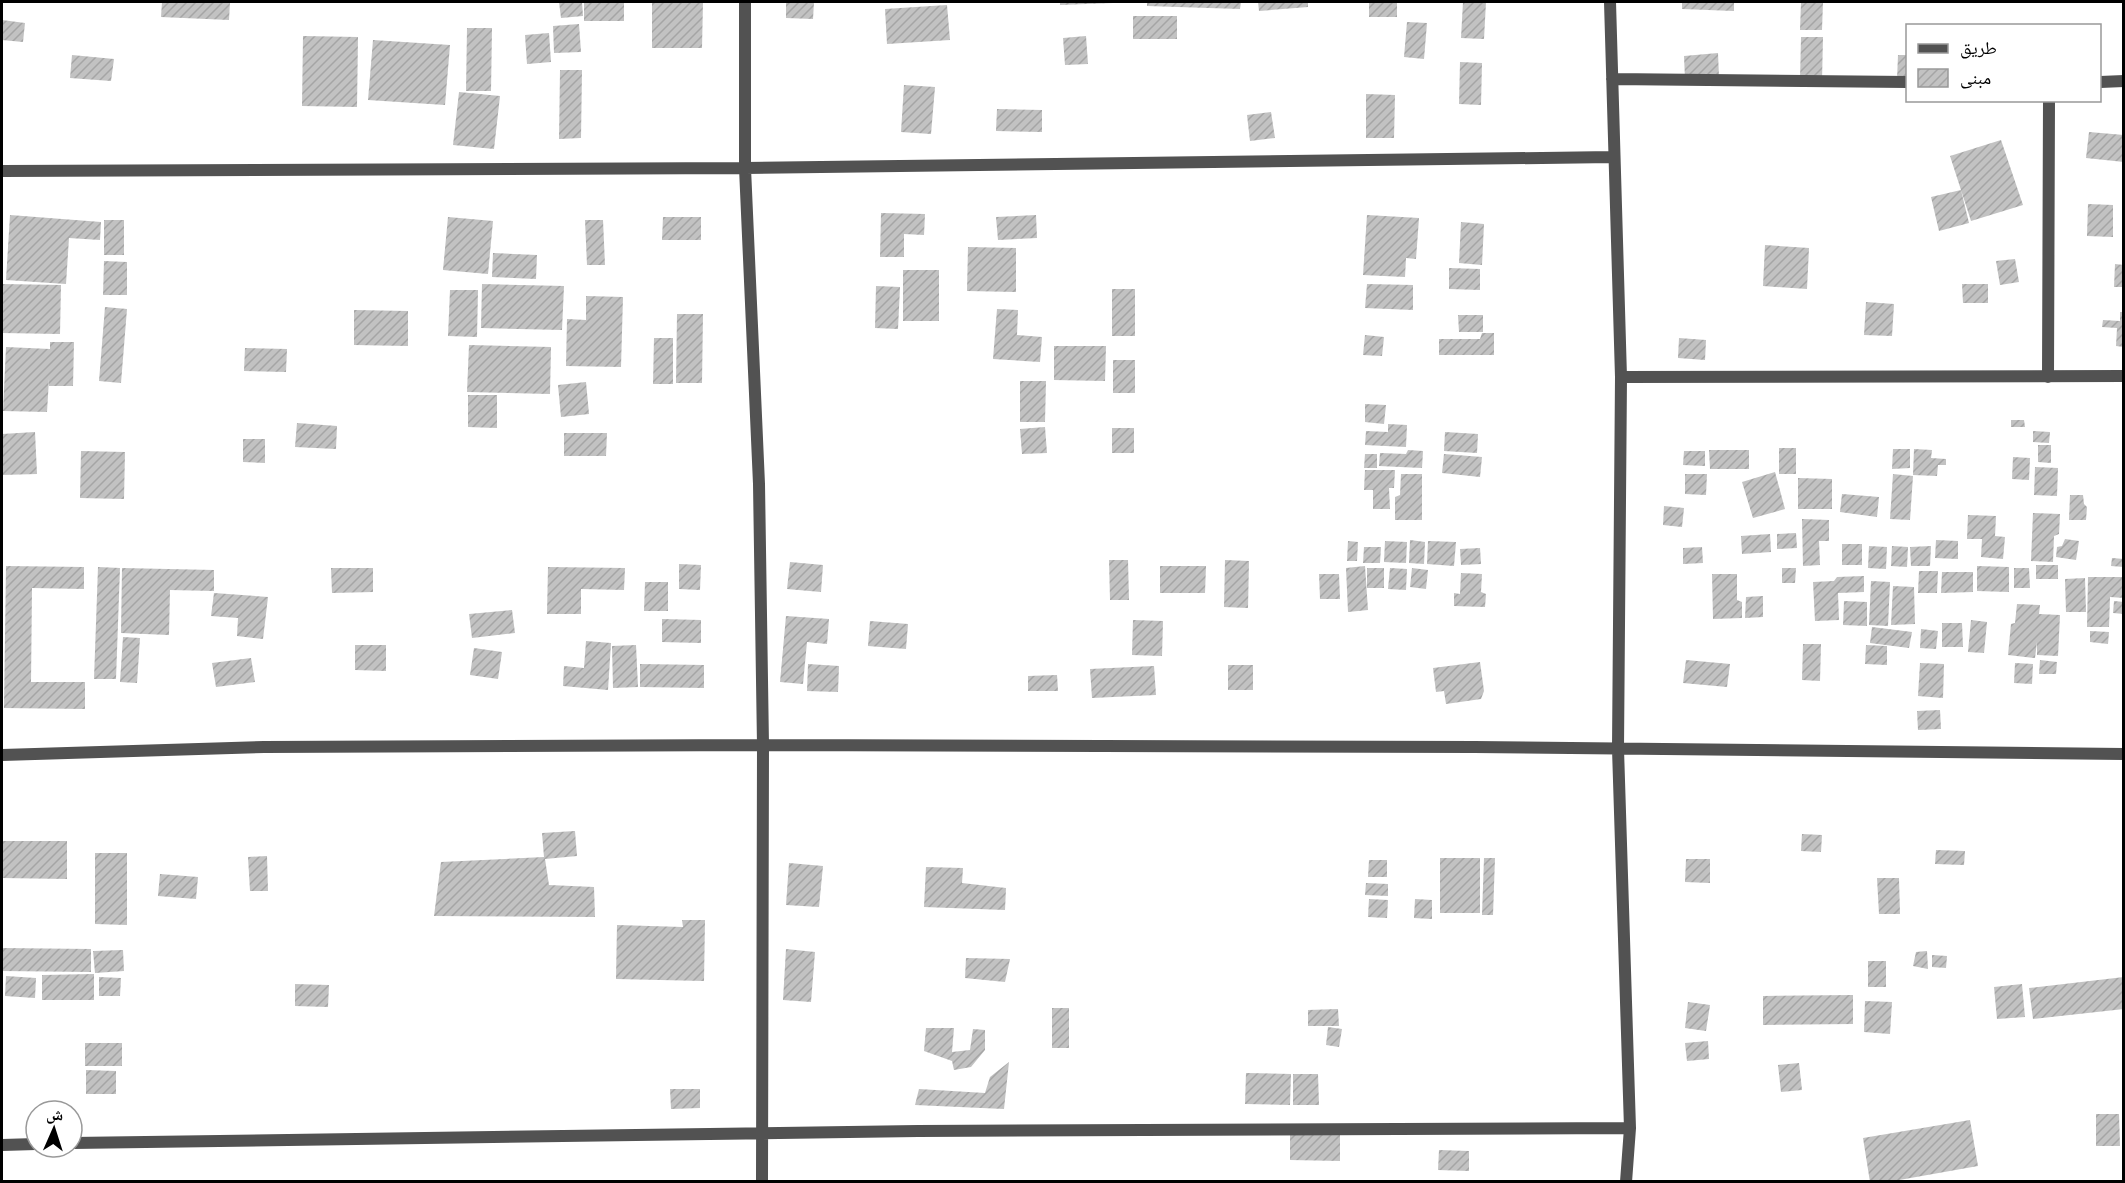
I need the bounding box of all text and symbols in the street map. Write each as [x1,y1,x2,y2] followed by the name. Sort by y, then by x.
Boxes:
[1906,24,2101,102] legend
[1960,36,1997,59] text: طريق
[1960,66,1991,89] text: مبنى
[24,1099,84,1159] north arrow
[46,1104,64,1124] text: ش

